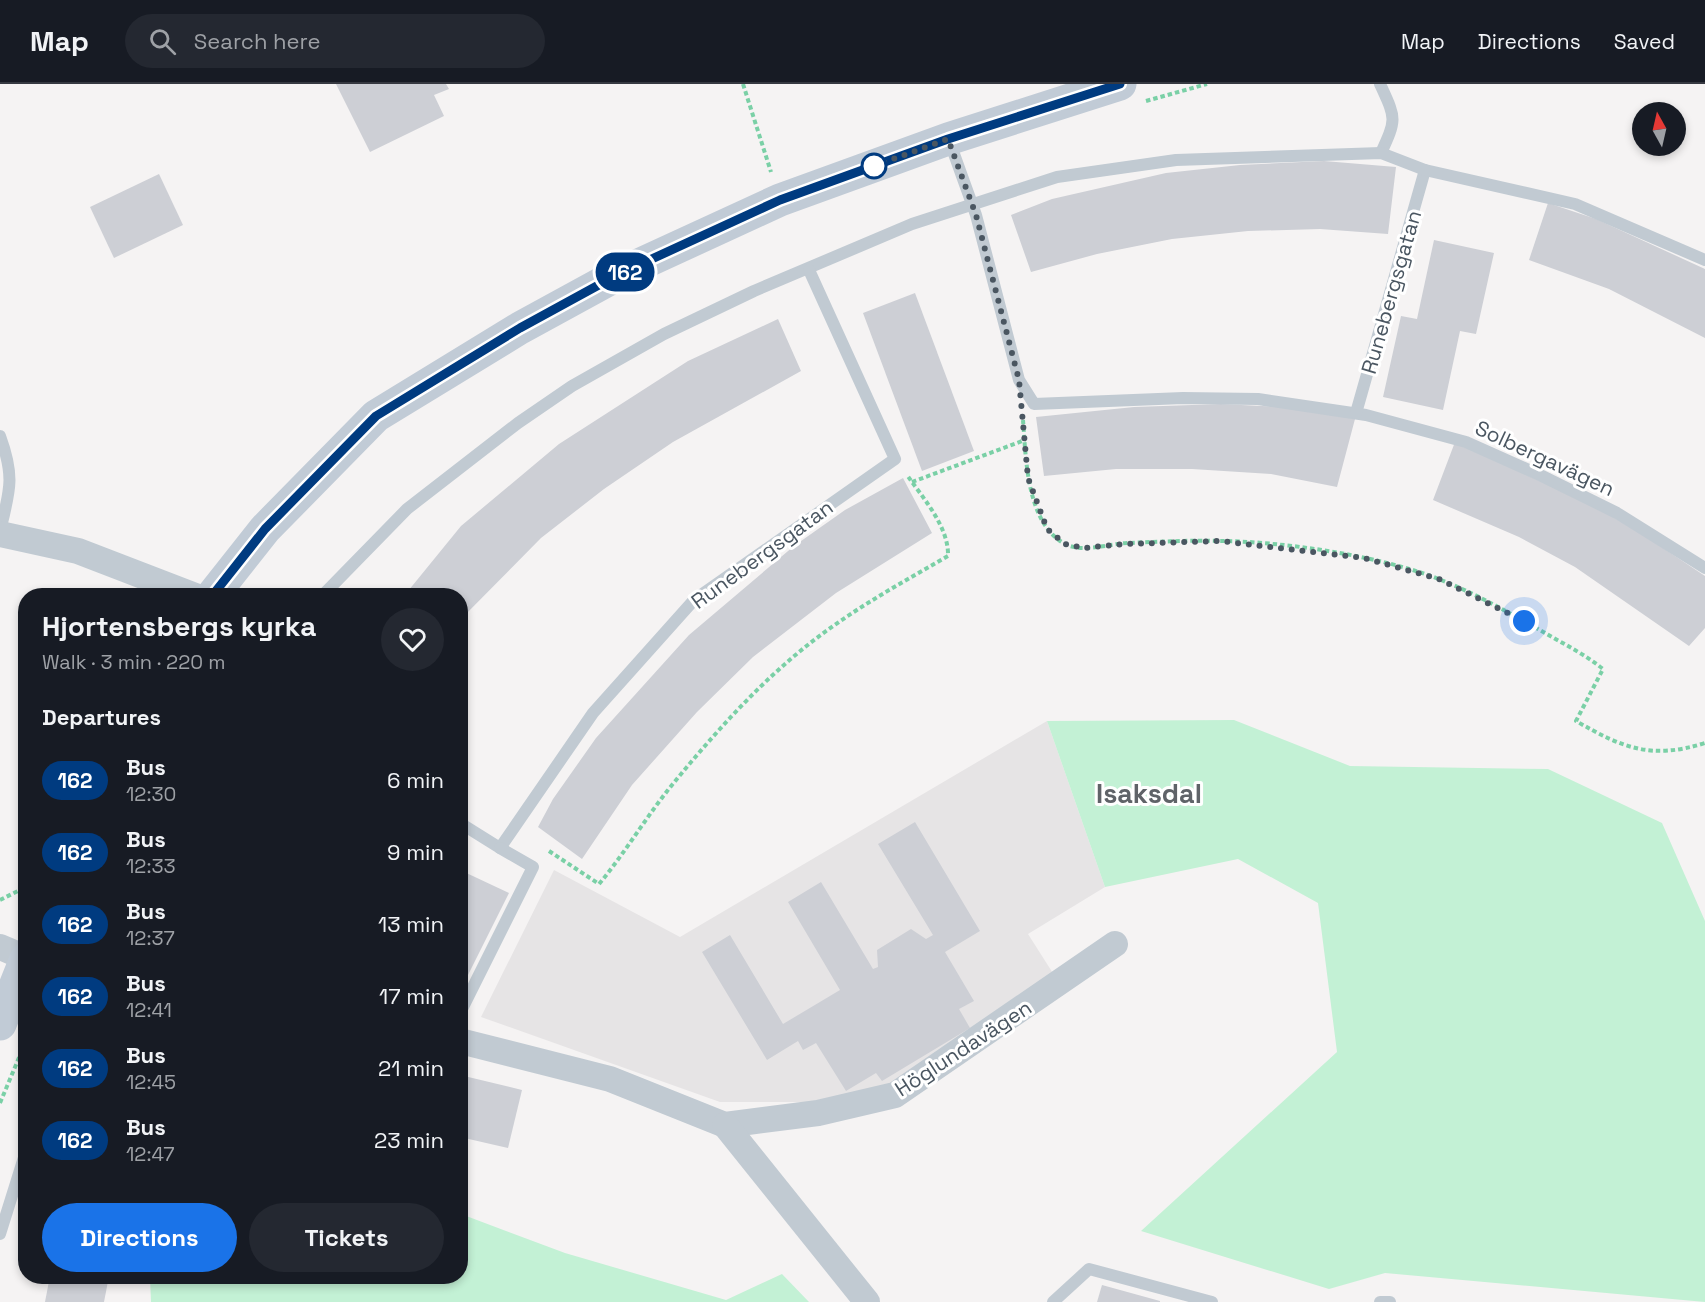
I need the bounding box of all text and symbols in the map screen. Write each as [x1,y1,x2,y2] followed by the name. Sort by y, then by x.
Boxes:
[125,14,545,68] search box
[30,23,89,59] text: Map
[146,25,179,58] icon: search
[194,27,321,55] text: Search here
[1401,28,1445,55] text: Map
[1478,28,1581,55] text: Directions
[1614,28,1675,55] text: Saved
[1632,102,1686,156] north arrow
[1632,102,1686,156] map controls
[861,153,887,179] unlabelled marker
[1355,207,1427,377] street label: Runebergsgatan
[590,252,660,291] line badge: 162
[608,259,642,286] text: 162
[1471,414,1619,502] street label: Solbergavägen
[686,493,838,615] street label: Runebergsgatan
[1509,606,1539,636] your location
[42,608,317,644] text: Hjortensbergs kyrka
[381,608,444,671] button: heart
[42,649,225,675] text: Walk · 3 min · 220 m
[42,703,161,731] text: Departures
[126,753,166,781] text: Bus
[387,766,444,794] text: 6 min
[58,767,92,794] text: 162
[1096,776,1202,811] district label: Isaksdal
[126,781,176,807] text: 12:30
[126,825,166,853] text: Bus
[387,838,444,866] text: 9 min
[58,839,92,866] text: 162
[126,853,176,879] text: 12:33
[126,897,166,925] text: Bus
[378,910,444,938] text: 13 min
[58,911,92,938] text: 162
[126,925,175,951] text: 12:37
[126,969,166,997] text: Bus
[379,982,444,1010] text: 17 min
[58,983,92,1010] text: 162
[890,994,1036,1102] street label: Höglundavägen
[126,997,172,1023] text: 12:41
[126,1041,166,1069] text: Bus
[378,1054,444,1082] text: 21 min
[58,1055,92,1082] text: 162
[126,1069,176,1095] text: 12:45
[126,1113,166,1141] text: Bus
[374,1126,444,1154] text: 23 min
[58,1127,92,1154] text: 162
[126,1141,175,1167] text: 12:47
[42,1203,237,1272] button: Directions
[249,1203,444,1272] button: Tickets

